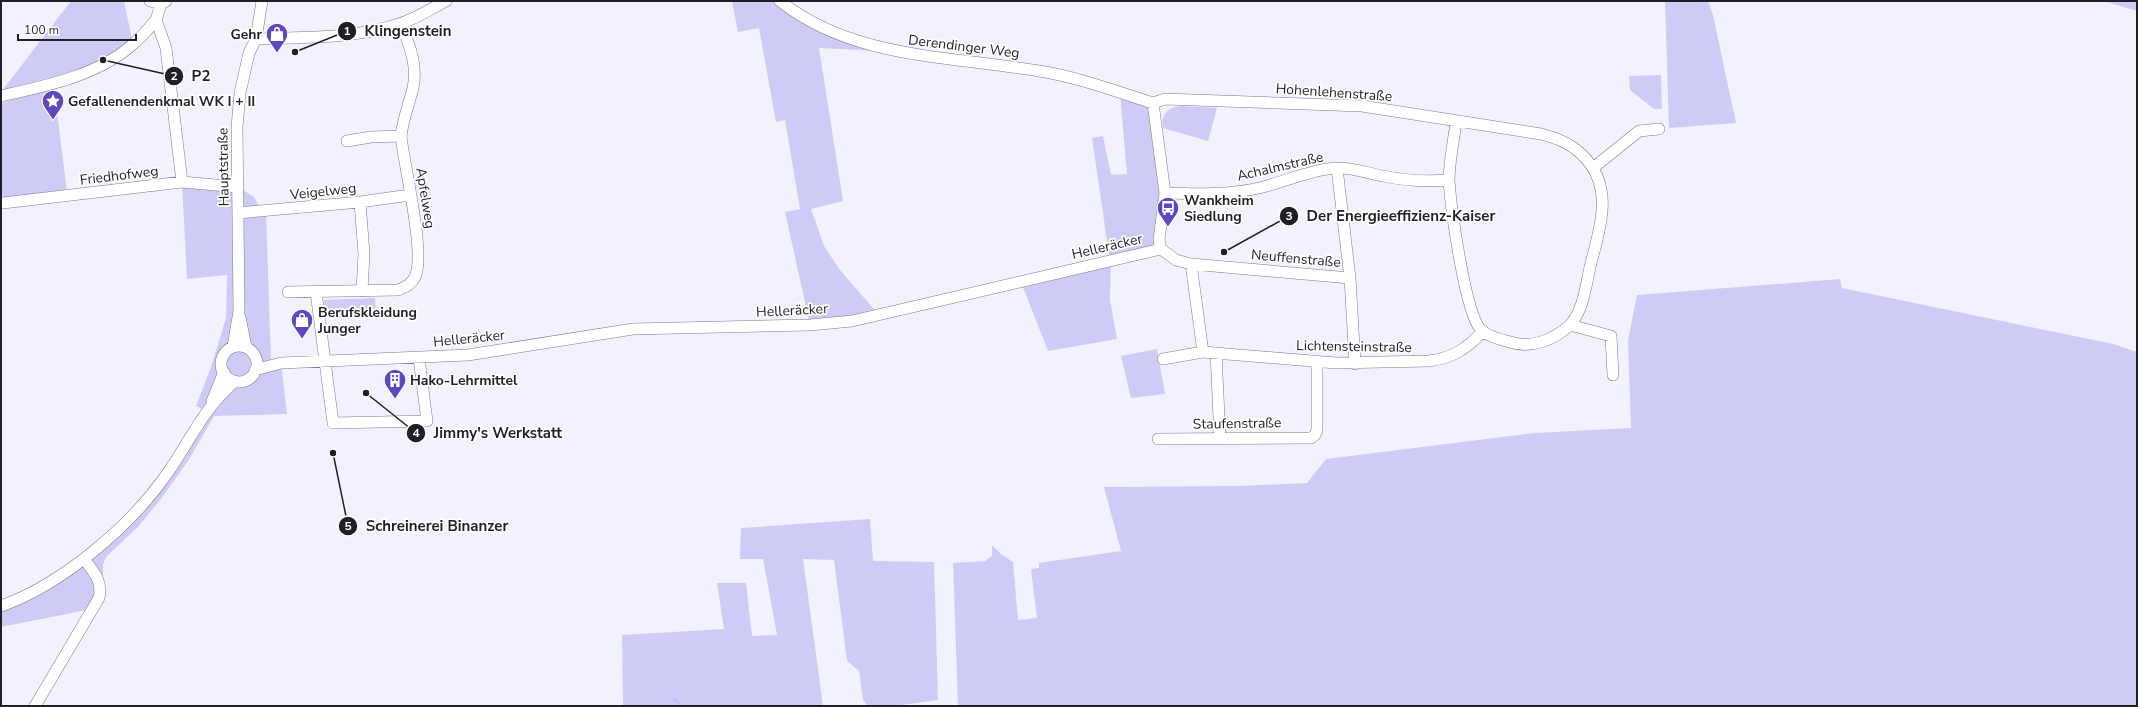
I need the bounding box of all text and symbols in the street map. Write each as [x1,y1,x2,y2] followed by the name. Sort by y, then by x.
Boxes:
[18,16,136,42] scale bar
[337,17,460,44] callout: Klingenstein
[264,21,290,54] shop icon: Gehr
[365,21,451,41] text: Klingenstein
[24,22,59,38] text: 100 m
[343,23,351,39] text: 1
[230,25,263,44] place label: Gehr
[907,30,1021,63] street label: Derendinger Weg
[164,62,218,89] callout: P2
[192,66,210,86] text: P2
[170,68,178,84] text: 2
[1275,79,1393,106] street label: Hohenlehenstraße
[40,88,66,121] place icon: Gefallenendenkmal WK I + II
[68,92,255,111] place label: Gefallenendenkmal WK I + II
[213,127,234,207] street label: Hauptstraße
[1235,147,1325,186] street label: Achalmstraße
[79,161,159,190] street label: Friedhofweg
[411,166,440,230] street label: Apfelweg
[288,179,357,205] street label: Veigelweg
[1184,191,1254,226] place label: Wankheim Siedlung
[1155,195,1181,228] bus stop icon: Wankheim Siedlung
[1279,203,1504,230] callout: Der Energieeffizienz-Kaiser
[1307,206,1496,226] text: Der Energieeffizienz-Kaiser
[1285,208,1293,224] text: 3
[1070,229,1144,264] street label: Helleräcker
[1250,245,1342,272] street label: Neuffenstraße
[756,299,828,322] street label: Helleräcker
[317,303,417,338] place label: Berufskleidung Junger
[289,307,315,340] shop icon: Berufskleidung Junger
[432,325,506,352] street label: Helleräcker
[1296,336,1412,357] street label: Lichtensteinstraße
[382,367,408,400] building icon: Hako-Lehrmittel
[410,371,518,390] place label: Hako-Lehrmittel
[1193,413,1281,434] street label: Staufenstraße
[406,419,570,446] callout: Jimmy's Werkstatt
[433,423,562,443] text: Jimmy's Werkstatt
[412,425,420,441] text: 4
[338,513,516,540] callout: Schreinerei Binanzer
[366,516,508,536] text: Schreinerei Binanzer
[344,518,352,534] text: 5

